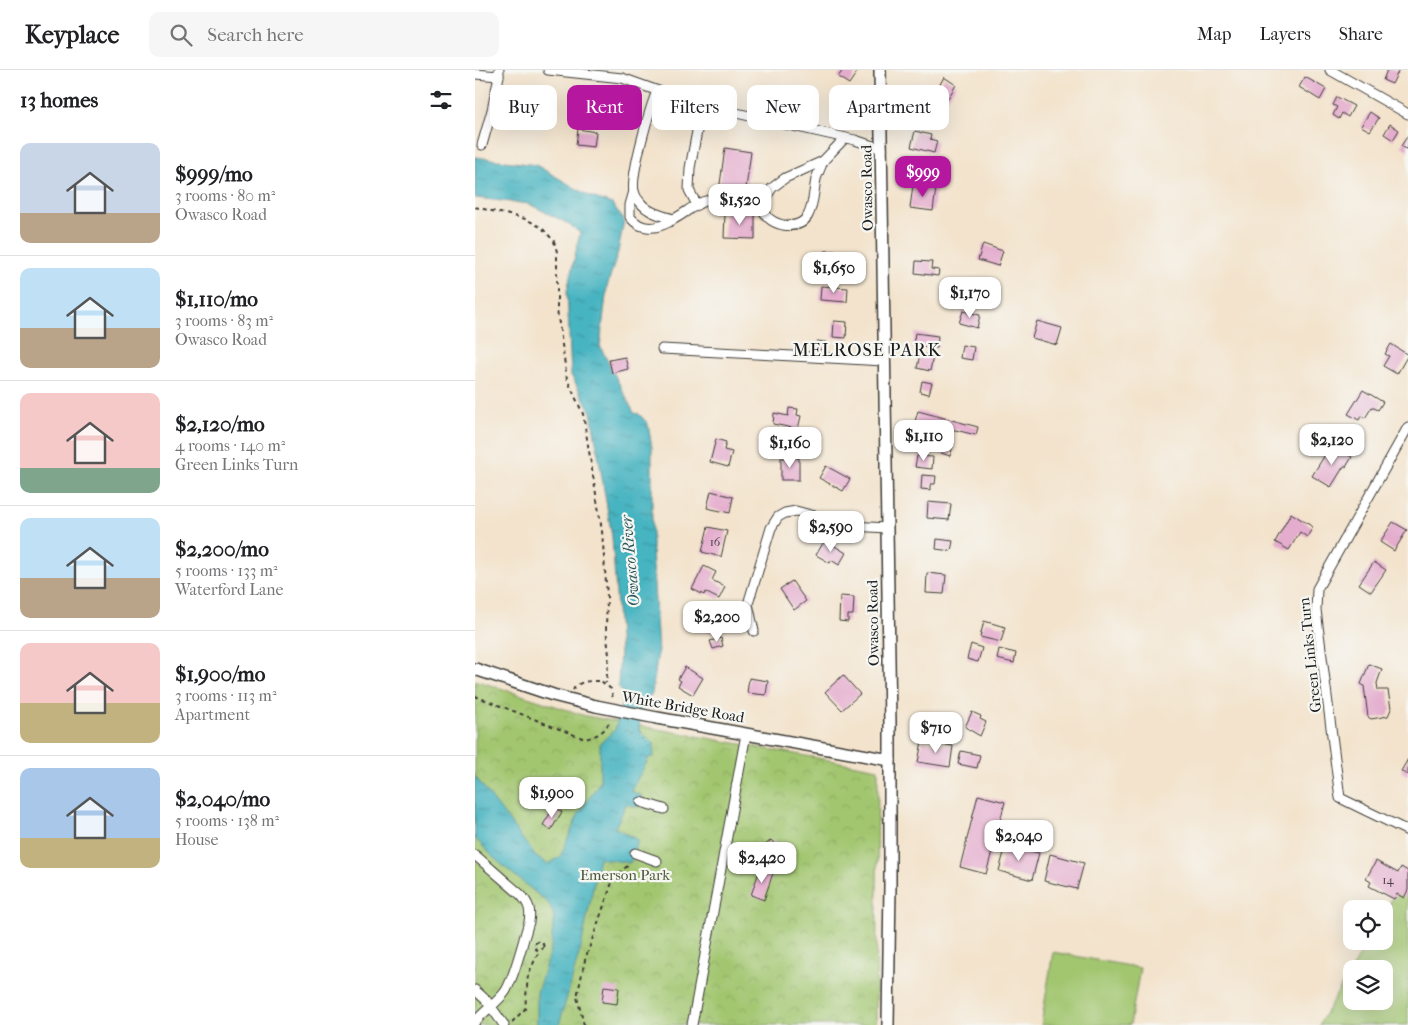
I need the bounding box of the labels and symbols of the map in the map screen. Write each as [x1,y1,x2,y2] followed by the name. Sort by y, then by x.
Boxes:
[857,144,877,231] street label: Owasco Road
[893,156,953,198] pin: $999
[699,184,781,226] pin: $1,520
[793,252,875,294] pin: $1,650
[929,276,1011,319] pin: $1,170
[792,340,942,361] district label: MELROSE PARK
[883,420,965,462] pin: $1,110
[1291,424,1373,466] pin: $2,120
[749,426,831,469] pin: $1,160
[790,510,872,553] pin: $2,590
[616,513,643,607] water label: Owasco River
[710,535,721,549] house number: 16
[863,579,883,666] street label: Owasco Road
[1295,596,1325,713] street label: Green Links Turn
[676,600,758,643] pin: $2,200
[619,687,747,727] street label: White Bridge Road
[906,712,966,754] pin: $710
[511,776,593,819] pin: $1,900
[978,820,1060,862] pin: $2,040
[721,842,803,884] pin: $2,420
[580,866,670,884] park label: Emerson Park
[1382,873,1395,887] house number: 14

